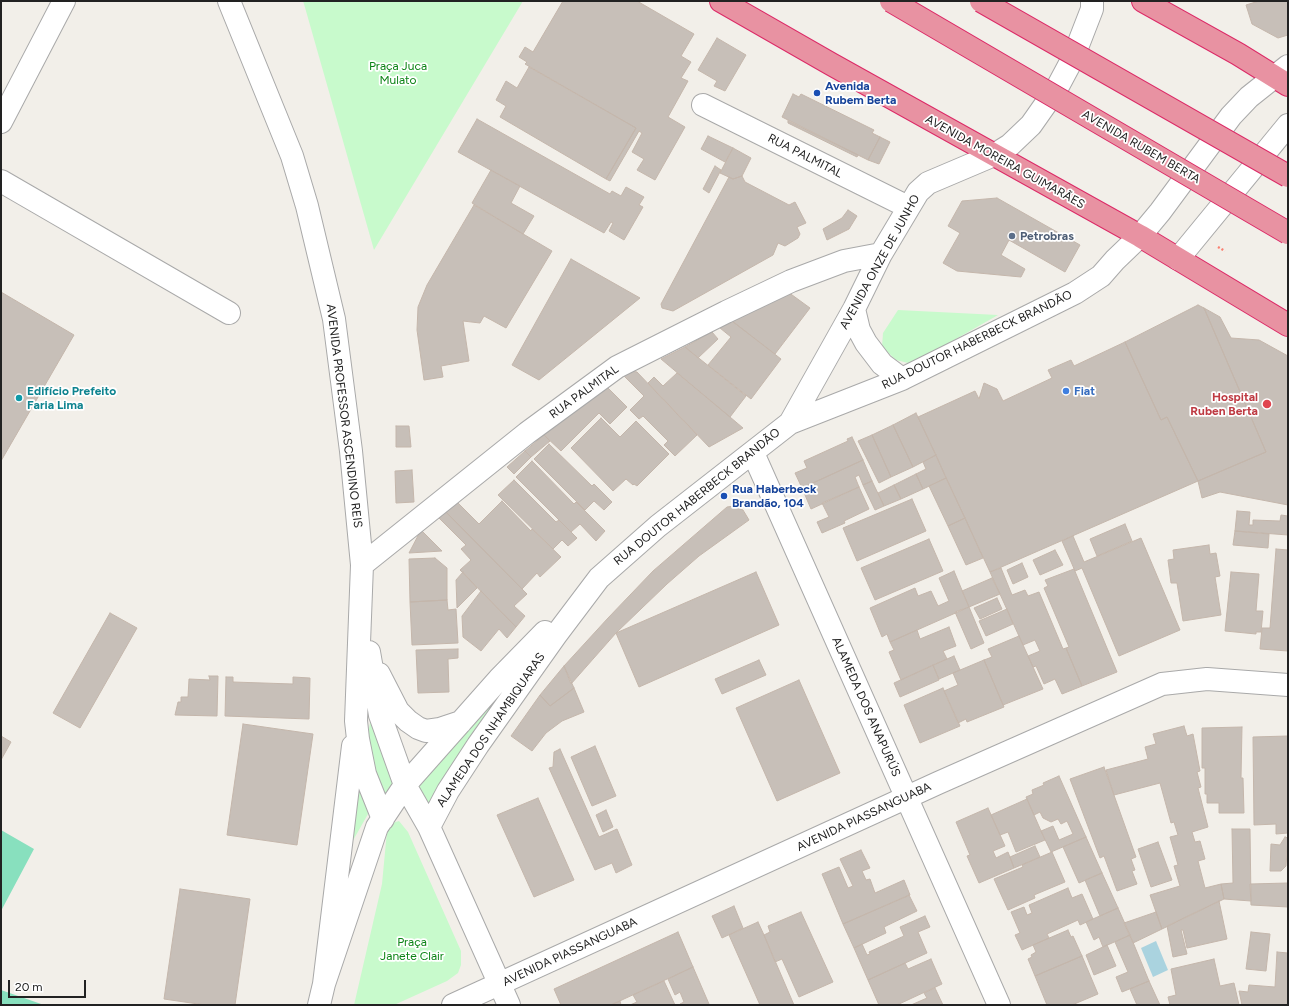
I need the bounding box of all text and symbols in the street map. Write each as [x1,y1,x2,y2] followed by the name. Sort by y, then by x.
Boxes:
[369,59,427,87] park label: Praça Juca Mulato
[825,79,896,107] place label: Avenida Rubem Berta
[812,88,822,98] marker: Avenida Rubem Berta
[1079,107,1203,187] street label: AVENIDA RUBEM BERTA
[923,112,1087,212] street label: AVENIDA MOREIRA GUIMARÃES
[765,131,845,181] street label: RUA PALMITAL
[837,192,923,332] street label: AVENIDA ONZE DE JUNHO
[1020,229,1074,243] place label: Petrobras
[1007,231,1017,241] marker: Petrobras
[880,288,1074,392] street label: RUA DOUTOR HABERBECK BRANDÃO
[323,303,365,529] street label: AVENIDA PROFESSOR ASCENDINO REIS
[547,362,621,422] street label: RUA PALMITAL
[27,384,116,412] place label: Edifício Prefeito Faria Lima
[1074,384,1095,398] place label: Fiat
[1061,386,1071,396] marker: Fiat
[1190,390,1258,418] place label: Hospital Ruben Berta
[14,393,24,403] marker: Edifício Prefeito Faria Lima
[1261,398,1273,410] marker: Hospital Ruben Berta
[611,425,783,569] street label: RUA DOUTOR HABERBECK BRANDÃO
[732,482,816,510] place label: Rua Haberbeck Brandão, 104
[719,491,729,501] marker: Rua Haberbeck Brandão, 104
[829,635,903,779] street label: ALAMEDA DOS ANAPURÚS
[434,650,548,810] street label: ALAMEDA DOS NHAMBIQUARAS
[795,780,933,854] street label: AVENIDA PIASSANGUABA
[501,915,639,989] street label: AVENIDA PIASSANGUABA
[380,935,444,963] park label: Praça Janete Clair
[10,972,88,998] scale bar
[15,980,43,994] text: 20 m

